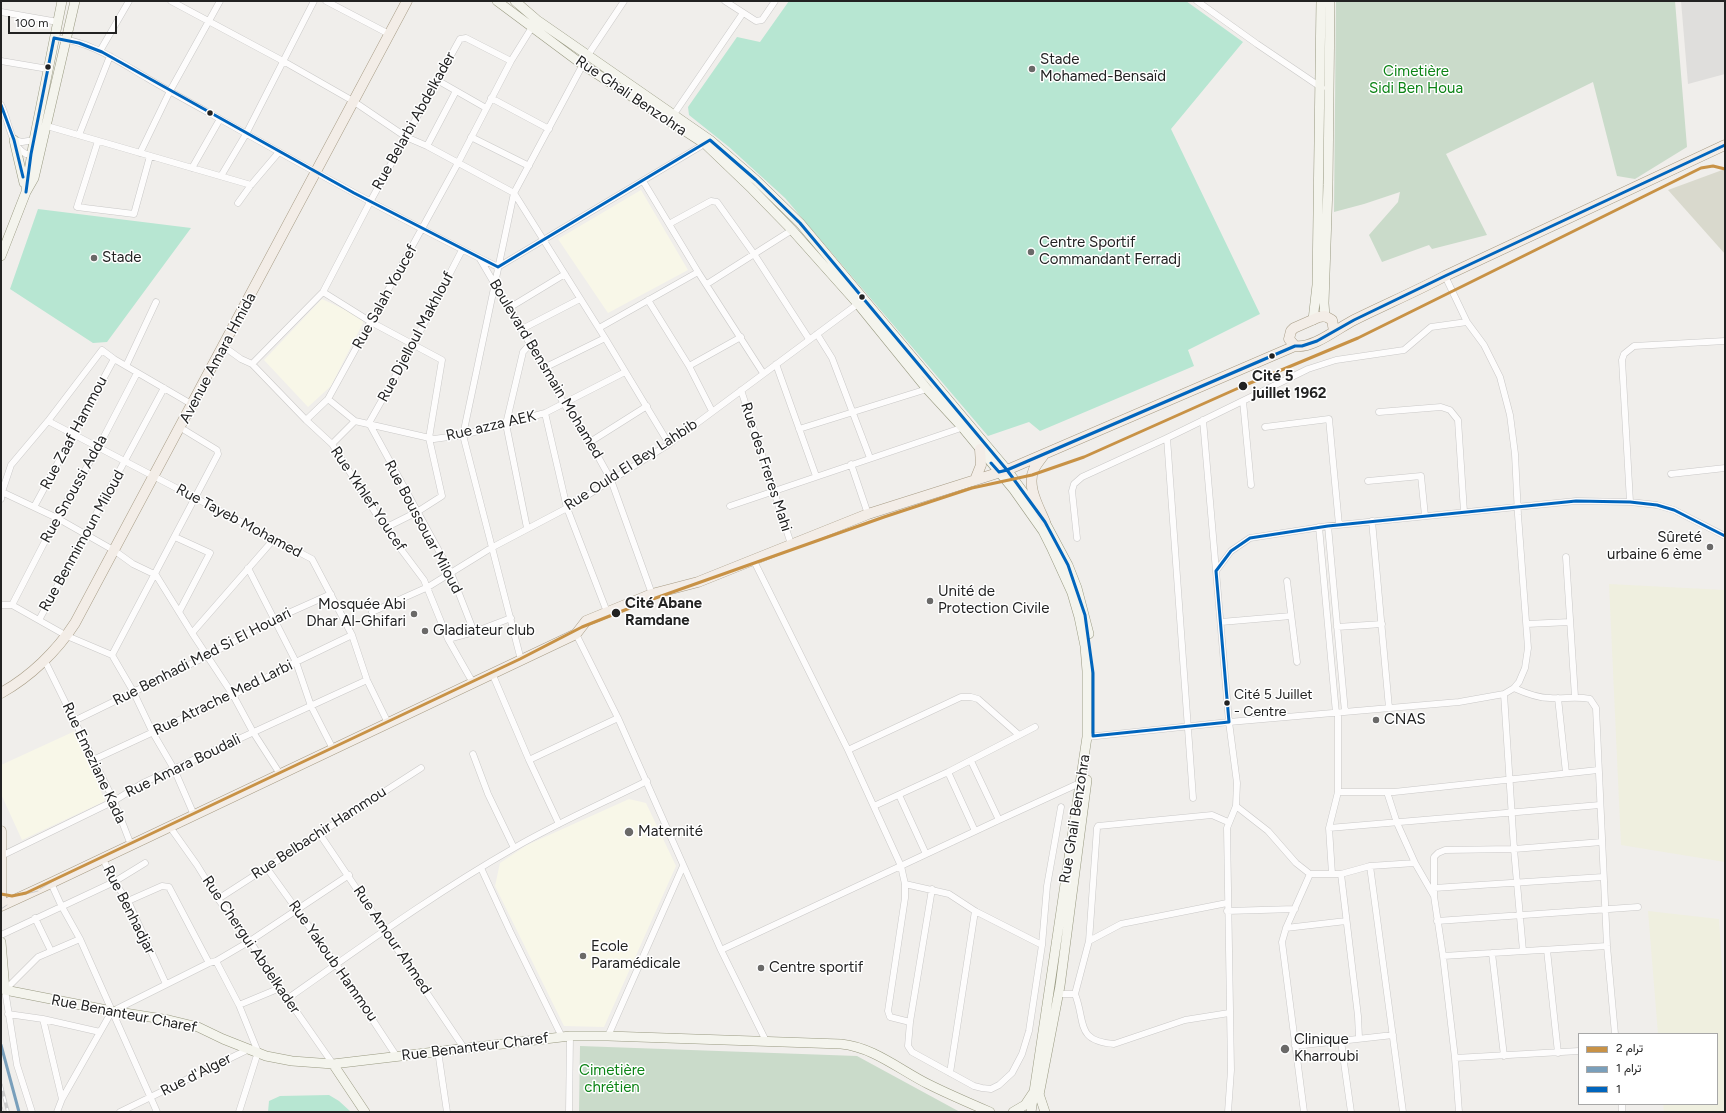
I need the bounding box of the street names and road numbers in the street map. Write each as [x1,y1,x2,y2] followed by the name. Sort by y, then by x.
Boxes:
[369,49,459,193] street label: Rue Belarbi Abdelkader
[572,52,690,140] street label: Rue Ghali Benzohra
[349,242,421,352] street label: Rue Salah Youcef
[374,269,458,405] street label: Rue Djelloul Makhlouf
[485,276,607,462] street label: Boulevard Bensmain Mohamed
[176,290,260,426] street label: Avenue Amara Hmida
[37,373,111,493] street label: Rue Zaaf Hammou
[737,400,795,534] street label: Rue des Freres Mahi
[444,407,538,445] street label: Rue azza AEK
[561,415,701,515] street label: Rue Ould El Bey Lahbib
[37,432,111,546] street label: Rue Snoussi Adda
[326,443,410,555] street label: Rue Ykhlef Youcef
[380,457,466,597] street label: Rue Boussouar Miloud
[36,467,128,615] street label: Rue Benmimoun Miloud
[173,480,305,562] street label: Rue Tayeb Mohamed
[110,604,294,710] street label: Rue Benhadi Med Si El Houari
[150,656,296,740] street label: Rue Atrache Med Larbi
[58,700,130,826] street label: Rue Emeziane Kada
[122,730,244,802] street label: Rue Amara Boudali
[1056,753,1094,885] street label: Rue Ghali Benzohra
[248,783,390,883] street label: Rue Belbachir Hammou
[99,863,159,957] street label: Rue Benhadjar
[198,873,304,1017] street label: Rue Chergui Abdelkader
[349,882,435,998] street label: Rue Amour Ahmed
[284,897,382,1025] street label: Rue Yakoub Hammou
[50,991,198,1037] street label: Rue Benanteur Charef
[400,1029,550,1065] street label: Rue Benanteur Charef
[158,1050,234,1100] street label: Rue d'Alger

